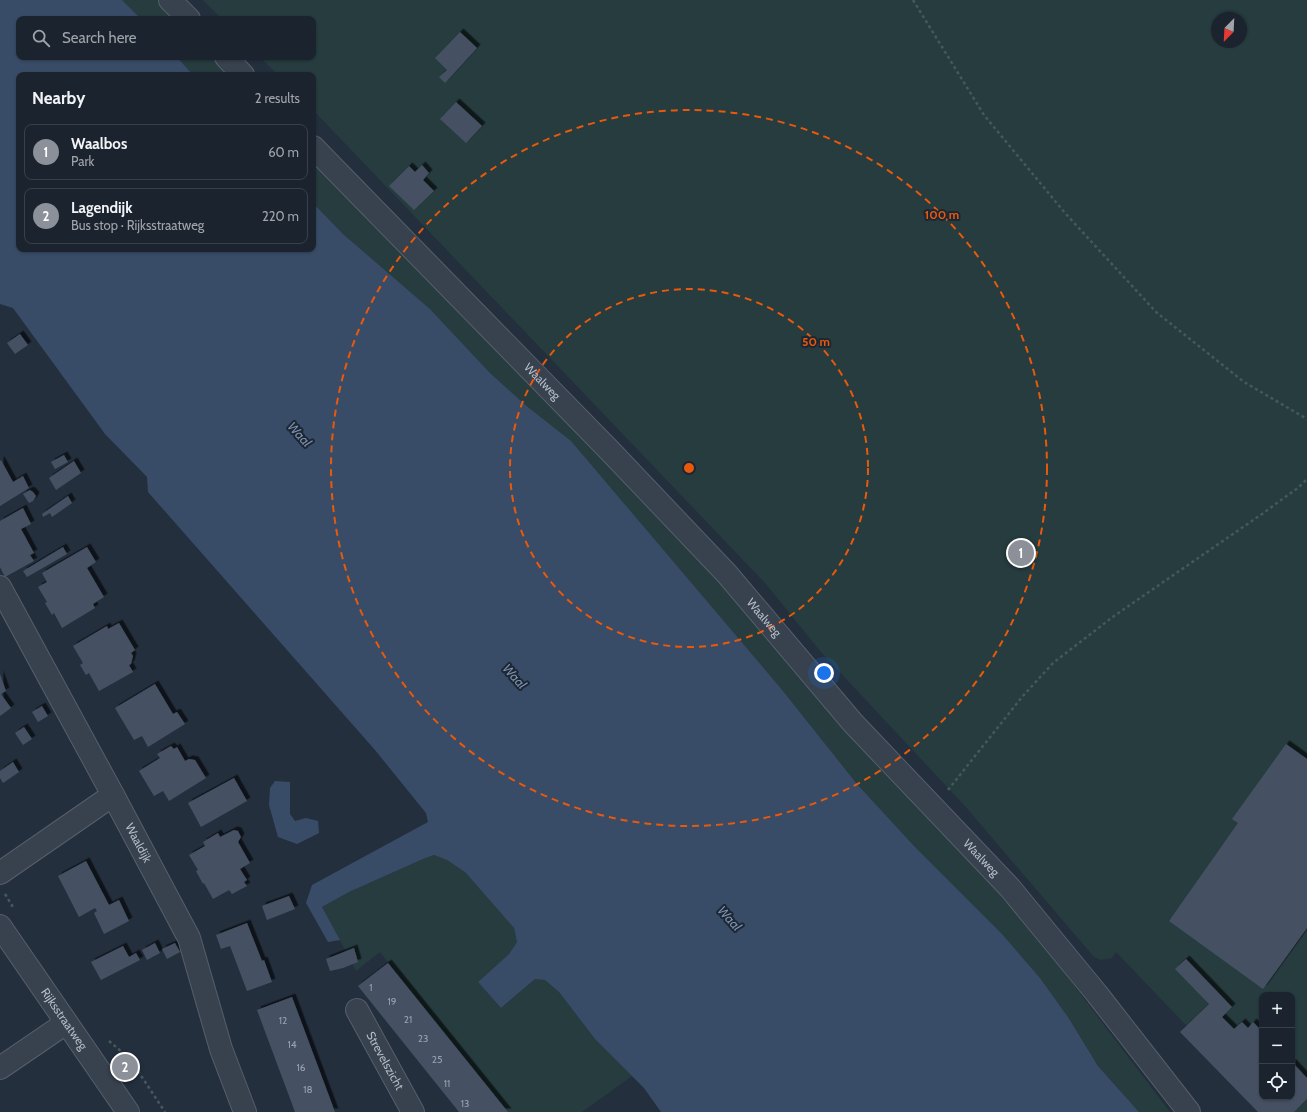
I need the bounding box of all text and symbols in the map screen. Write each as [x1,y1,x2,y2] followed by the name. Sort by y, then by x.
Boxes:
[1211,12,1247,48] north arrow
[16,16,316,60] search box
[30,27,52,49] icon: search
[62,29,137,47] text: Search here
[32,88,85,108] text: Nearby
[255,90,300,106] text: 2 results
[71,135,127,153] text: Waalbos
[44,144,48,160] text: 1
[268,144,299,160] text: 60 m
[71,153,94,169] text: Park
[71,199,132,217] text: Lagendijk
[925,207,959,222] text: 100 m
[43,208,49,224] text: 2
[262,208,299,224] text: 220 m
[71,217,204,233] text: Bus stop · Rijksstraatweg
[802,334,830,349] text: 50 m
[521,360,565,404] street label: Waalweg
[285,418,315,450] water label: Waal
[682,461,696,475] centre of rings
[1008,538,1034,568] pin: 1
[744,595,786,641] street label: Waalweg
[500,660,530,692] water label: Waal
[814,663,834,683] your location
[122,820,156,865] street label: Waaldijk
[960,836,1004,880] street label: Waalweg
[715,902,745,934] water label: Waal
[369,981,373,994] house number: 1
[38,985,92,1053] street label: Rijksstraatweg
[1259,992,1295,1100] map controls
[1259,992,1295,1028] button: +
[388,995,397,1008] house number: 19
[404,1013,412,1026] house number: 21
[279,1014,287,1027] house number: 12
[1259,1028,1295,1064] button: −
[363,1029,407,1092] street label: Strevelszicht
[418,1032,428,1045] house number: 23
[287,1038,297,1051] house number: 14
[112,1052,138,1082] pin: 2
[432,1053,442,1066] house number: 25
[297,1061,306,1074] house number: 16
[1259,1064,1295,1100] button: locate
[444,1077,450,1090] house number: 11
[303,1083,313,1096] house number: 18
[461,1097,469,1110] house number: 13

